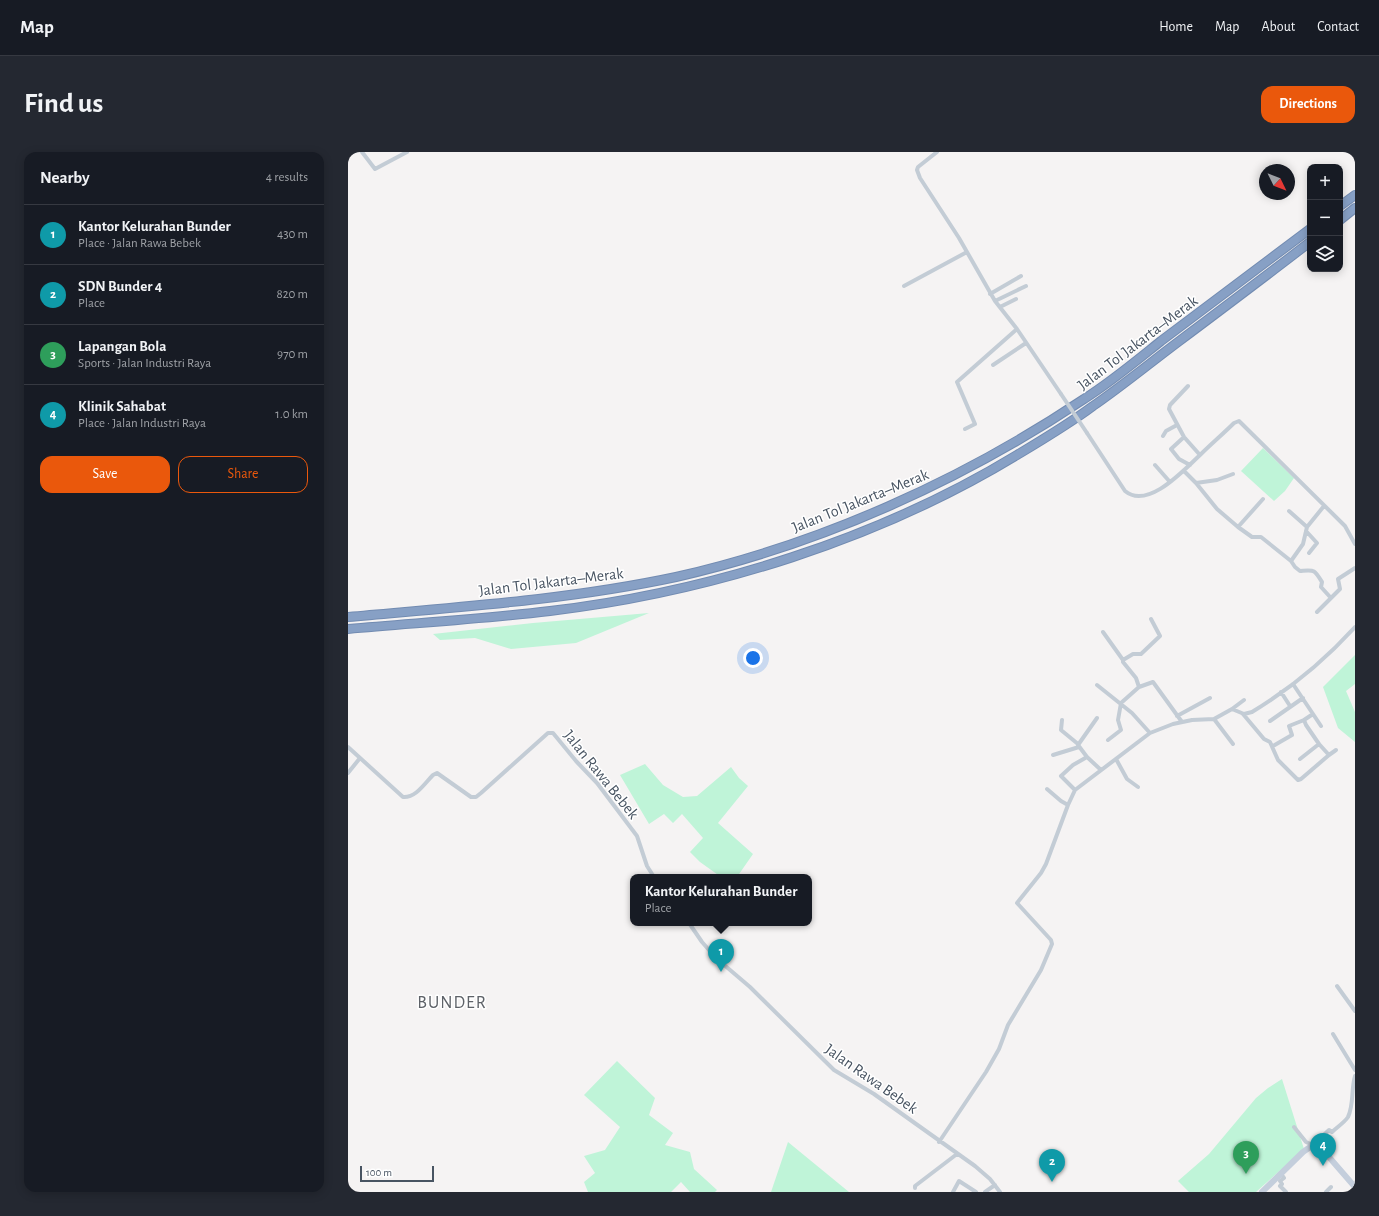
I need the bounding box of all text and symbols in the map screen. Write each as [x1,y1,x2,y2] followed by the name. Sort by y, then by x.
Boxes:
[20,18,54,37] text: Map
[1159,20,1193,34] text: Home
[1215,20,1239,34] text: Map
[1261,20,1295,34] text: About
[1317,20,1359,34] text: Contact
[1261,86,1355,123] button: Directions
[24,90,103,118] text: Find us
[1259,164,1295,200] north arrow
[1307,164,1343,272] map controls
[1307,164,1343,200] button: +
[40,169,90,186] text: Nearby
[266,171,308,184] text: 4 results
[1307,200,1343,236] button: −
[78,219,231,234] text: Kantor Kelurahan Bunder
[51,228,55,241] text: 1
[277,228,308,241] text: 430 m
[1307,236,1343,272] button: layers
[78,237,201,250] text: Place · Jalan Rawa Bebek
[78,279,162,294] text: SDN Bunder 4
[50,288,56,301] text: 2
[277,288,308,301] text: 820 m
[1075,292,1201,393] street label: Jalan Tol Jakarta–Merak
[78,297,105,310] text: Place
[78,339,166,354] text: Lapangan Bola
[50,348,56,361] text: 3
[277,348,308,361] text: 970 m
[78,357,211,370] text: Sports · Jalan Industri Raya
[78,399,166,414] text: Klinik Sahabat
[50,408,56,421] text: 4
[275,408,308,421] text: 1.0 km
[78,417,206,430] text: Place · Jalan Industri Raya
[40,456,170,493] button: Save
[178,456,308,493] button: Share
[790,466,932,536] street label: Jalan Tol Jakarta–Merak
[478,565,625,599] street label: Jalan Tol Jakarta–Merak
[743,648,763,668] your location
[561,727,642,823] street label: Jalan Rawa Bebek
[630,874,812,926] popup
[645,884,797,899] text: Kantor Kelurahan Bunder
[645,902,672,915] text: Place
[708,939,734,972] pin: 1
[417,994,487,1012] district label: BUNDER
[822,1041,921,1117] street label: Jalan Rawa Bebek
[1310,1133,1336,1166] pin: 4
[1233,1141,1259,1174] pin: 3
[1039,1149,1065,1182] pin: 2
[360,1164,434,1183] scale bar
[366,1167,392,1178] text: 100 m

